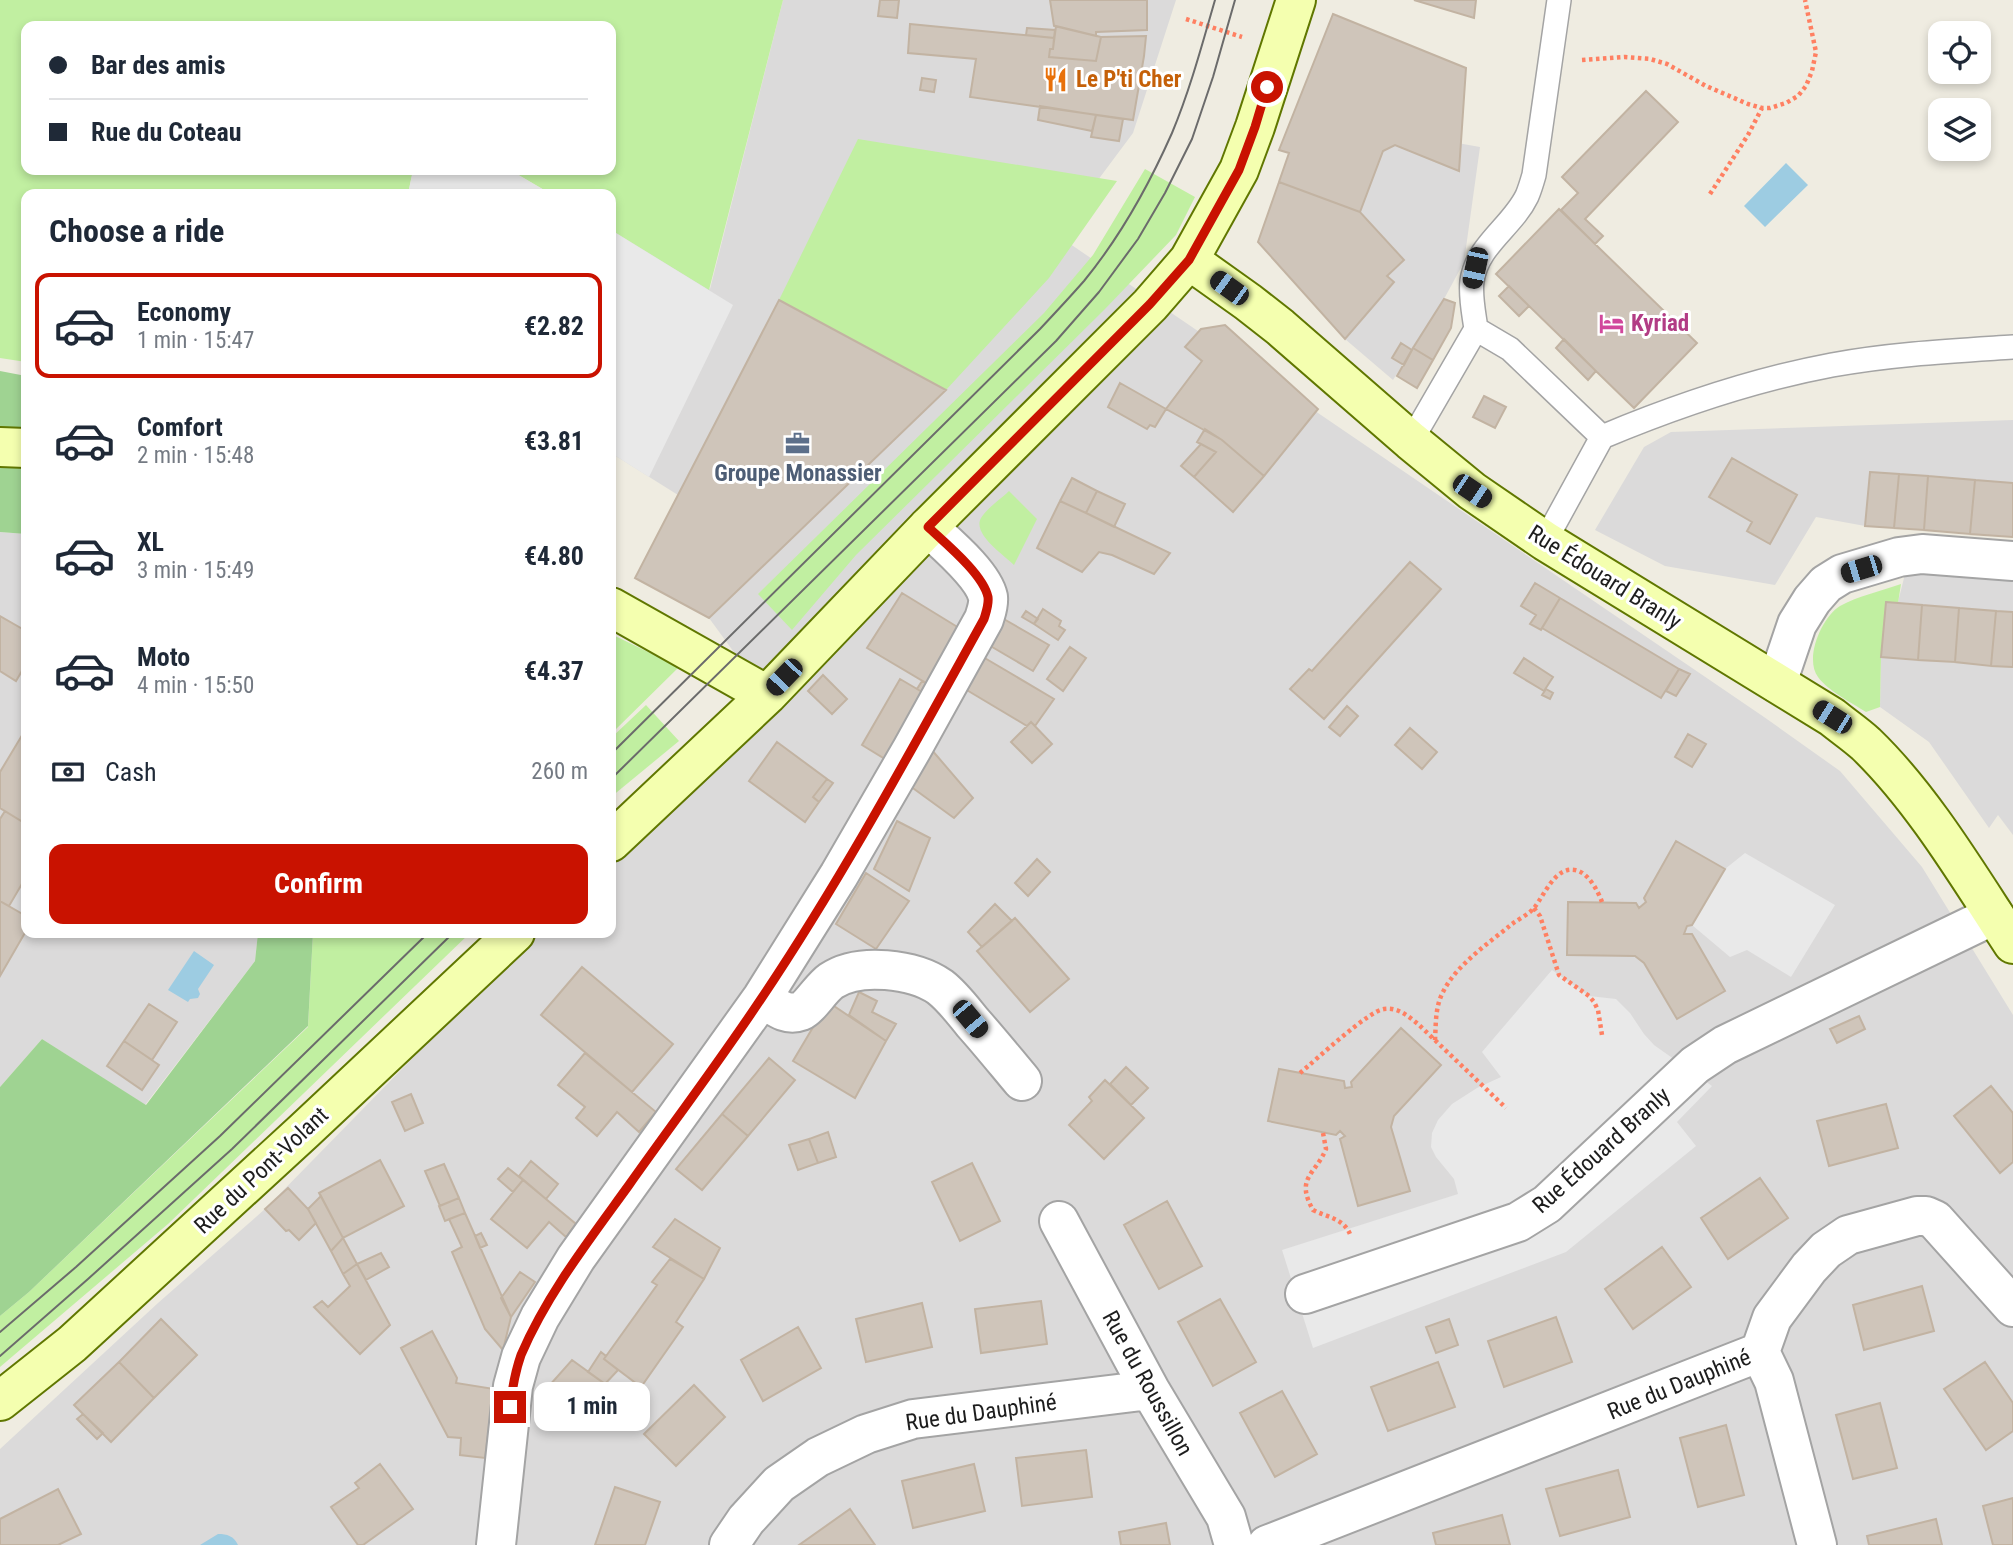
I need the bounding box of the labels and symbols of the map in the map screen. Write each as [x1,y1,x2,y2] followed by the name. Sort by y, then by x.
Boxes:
[1042,65,1070,93] restaurant icon: Le P'ti Cher
[1076,66,1182,93] place label: Le P'ti Cher
[1251,71,1283,103] route start
[1461,245,1490,291] car
[1206,267,1253,309] car
[1597,309,1625,337] hotel icon: Kyriad
[1631,310,1689,337] place label: Kyriad
[784,429,812,457] office icon: Groupe Monassier
[714,460,882,487] place label: Groupe Monassier
[1449,471,1496,511] car
[1523,519,1687,636] street label: Rue Édouard Branly
[1838,553,1885,585] car
[762,655,807,699] car
[1809,697,1856,737] car
[949,996,992,1042] car
[1526,1081,1676,1219] street label: Rue Édouard Branly
[189,1101,334,1239] street label: Rue du Pont-Volant
[1097,1306,1199,1460] street label: Rue du Roussillon
[1604,1343,1755,1425] street label: Rue du Dauphiné
[534,1382,650,1432] callout: 1 min
[904,1389,1058,1436] street label: Rue du Dauphiné
[494,1391,526,1423] route end

